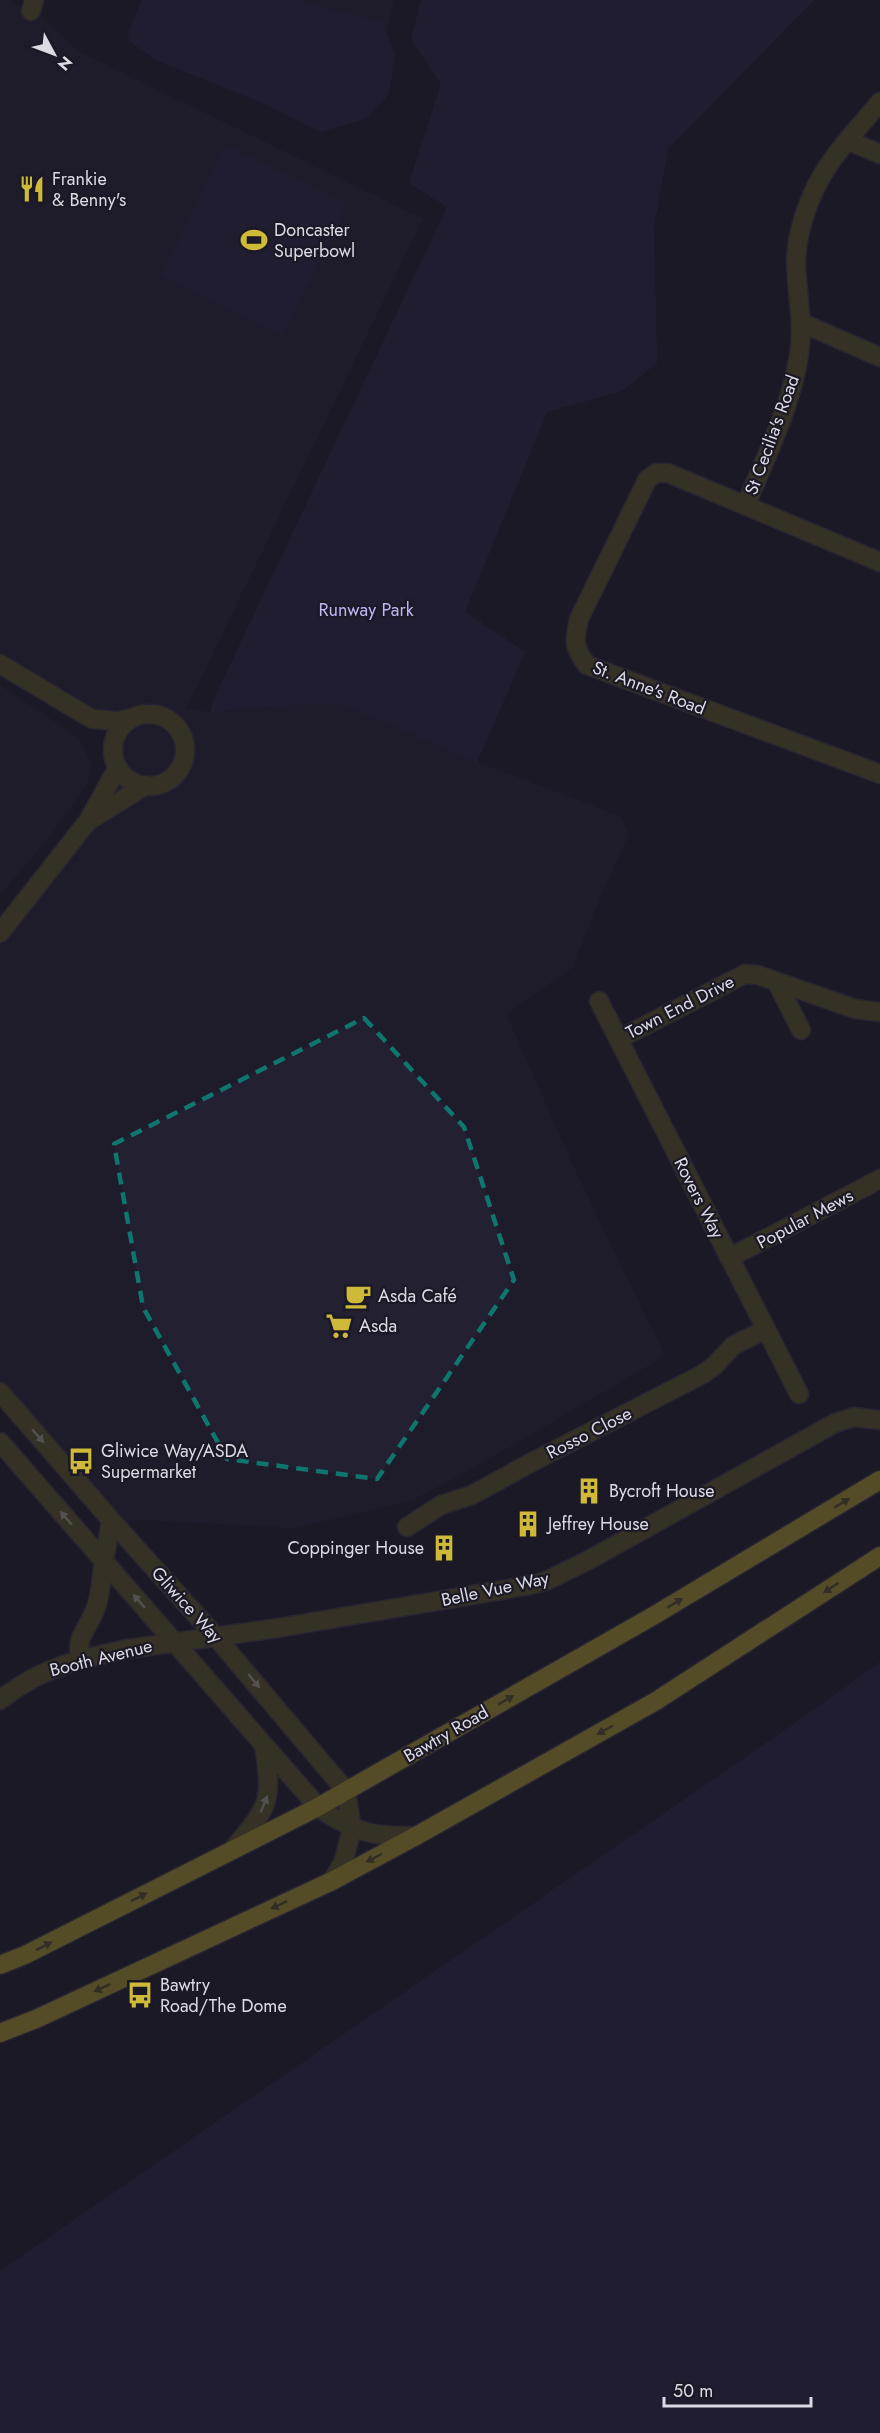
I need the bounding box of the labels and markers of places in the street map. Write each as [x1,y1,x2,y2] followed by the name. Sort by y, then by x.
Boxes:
[52,166,126,213] place label: Frankie & Benny's
[17,174,47,204] restaurant icon: Frankie & Benny's
[274,217,355,264] place label: Doncaster Superbowl
[239,225,269,255] sports icon: Doncaster Superbowl
[343,1281,373,1311] cafe icon: Asda Café
[378,1283,457,1309] place label: Asda Café
[324,1311,354,1341] supermarket icon: Asda
[359,1313,397,1339] place label: Asda
[101,1438,248,1485] place label: Gliwice Way/ASDA Supermarket
[66,1446,96,1476] bus stop icon: Gliwice Way/ASDA Supermarket
[574,1476,604,1506] building icon: Bycroft House
[609,1478,715,1504] place label: Bycroft House
[513,1509,543,1539] building icon: Jeffrey House
[546,1511,649,1537] place label: Jeffrey House
[429,1533,459,1563] building icon: Coppinger House
[287,1535,424,1561] place label: Coppinger House
[160,1972,287,2019] place label: Bawtry Road/The Dome
[125,1980,155,2010] bus stop icon: Bawtry Road/The Dome

